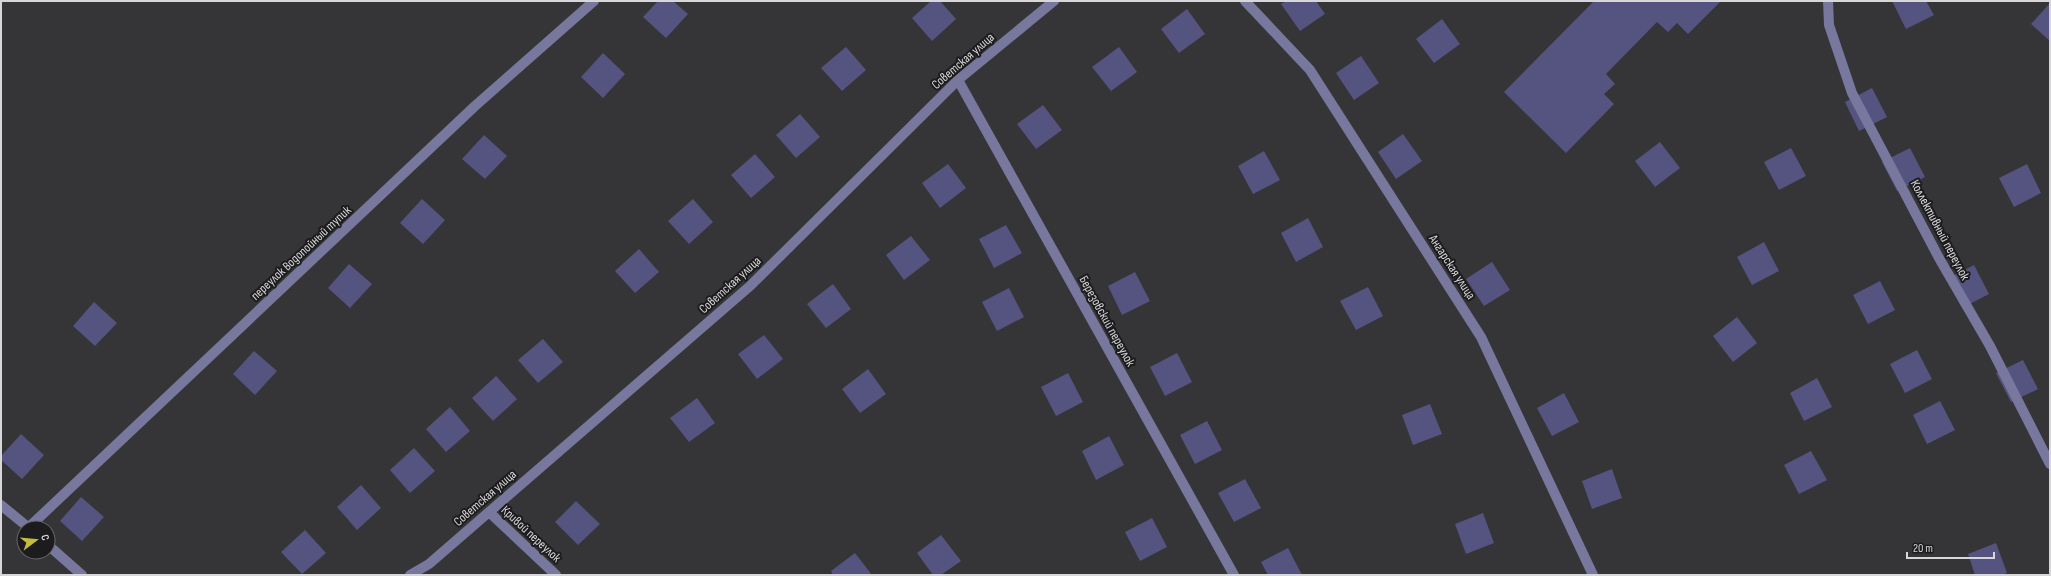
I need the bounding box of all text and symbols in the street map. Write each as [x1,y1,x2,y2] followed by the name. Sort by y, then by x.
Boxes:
[928,29,998,93] street label: Советская улица
[1907,177,1973,283] street label: Коллективный переулок
[248,202,355,304] street label: переулок Водопойный тупик
[1425,231,1479,302] street label: Ангарская улица
[696,253,764,317] street label: Советская улица
[1075,273,1139,369] street label: Березовский переулок
[450,466,520,530] street label: Советская улица
[498,502,564,566] street label: Кривой переулок
[16,520,56,560] north arrow
[38,533,52,542] text: С
[1907,534,1994,560] scale bar
[1913,541,1933,556] text: 20 m

